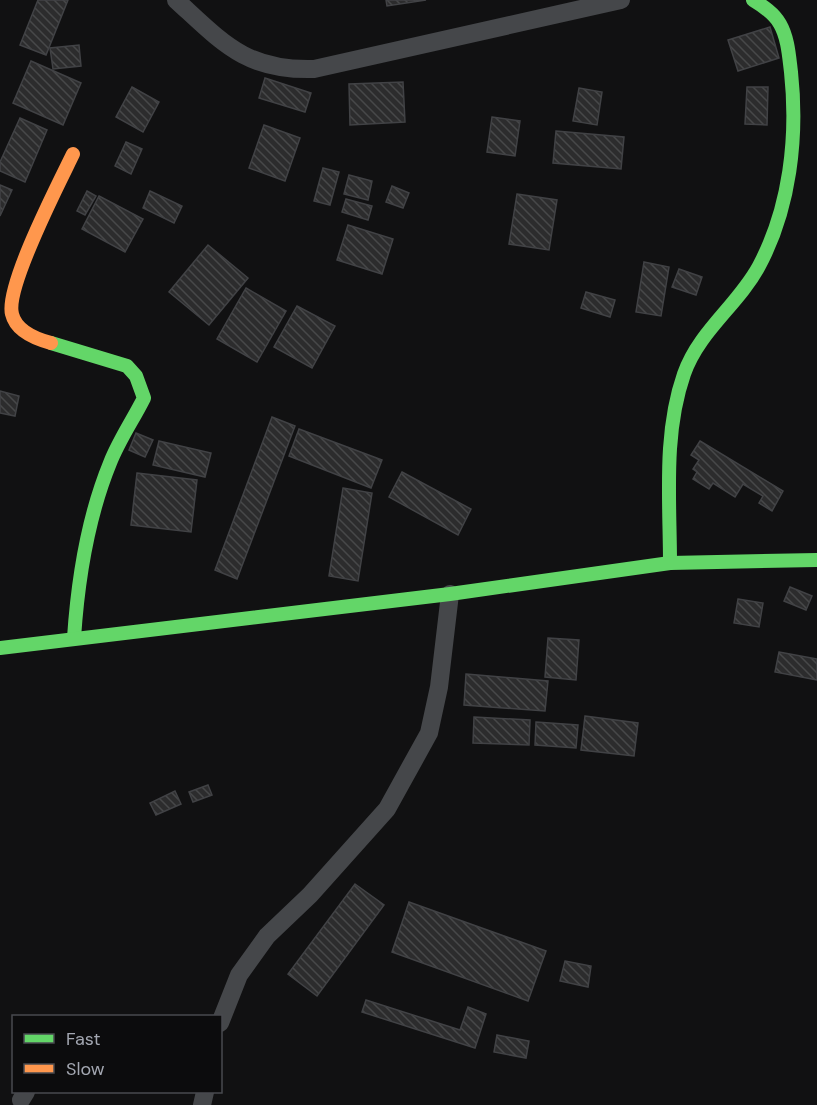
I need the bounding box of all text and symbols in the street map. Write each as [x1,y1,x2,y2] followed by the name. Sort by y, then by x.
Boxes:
[12,1015,222,1093] legend
[66,1027,101,1051] text: Fast
[66,1057,105,1081] text: Slow

